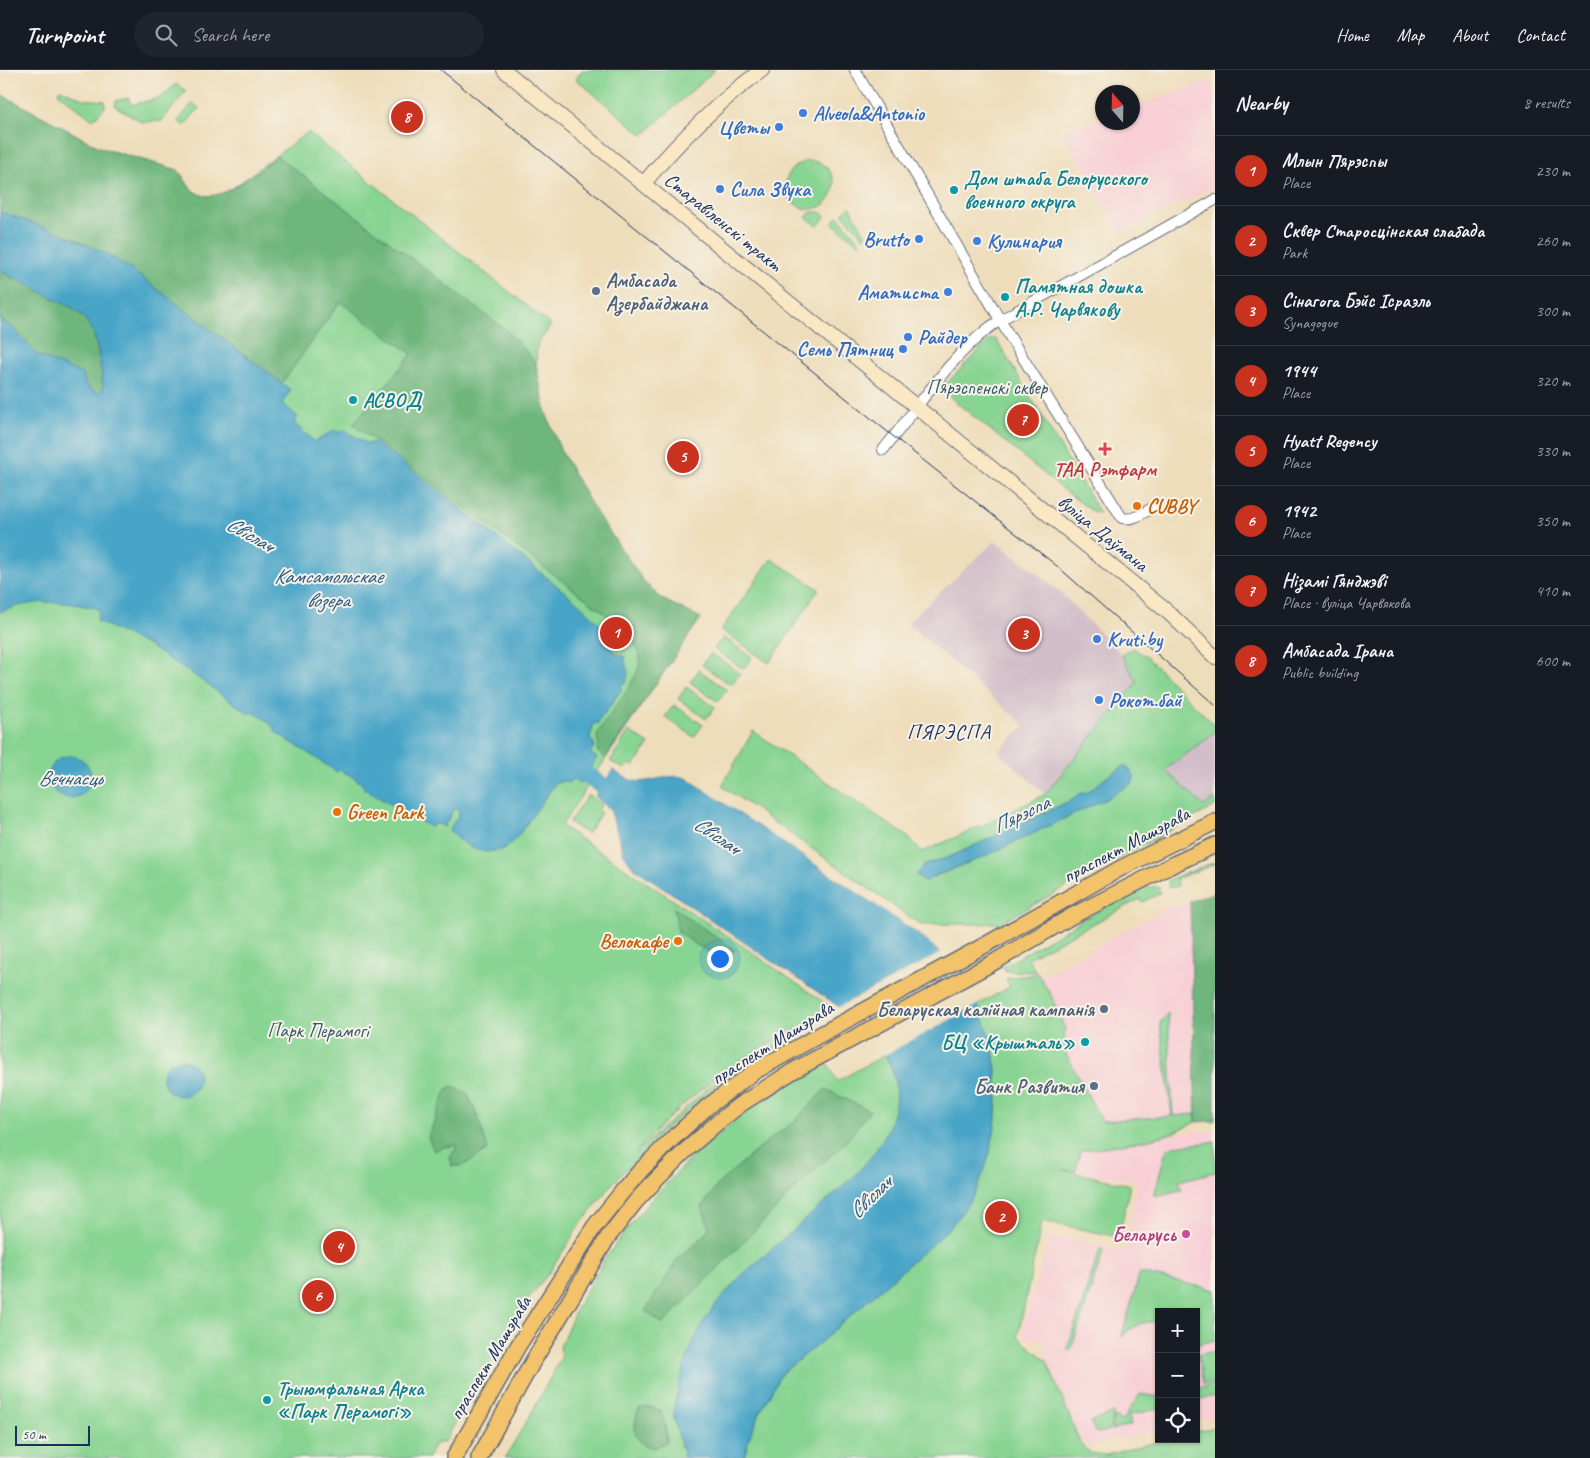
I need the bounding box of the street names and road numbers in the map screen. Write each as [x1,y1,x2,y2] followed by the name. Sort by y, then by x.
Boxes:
[659,167,788,278] street label: Старавіленскі тракт
[1053,489,1155,578] street label: вуліца Даўмана
[1058,800,1195,889] street label: праспект Машэрава
[706,994,840,1091] street label: праспект Машэрава
[443,1290,538,1424] street label: праспект Машэрава

